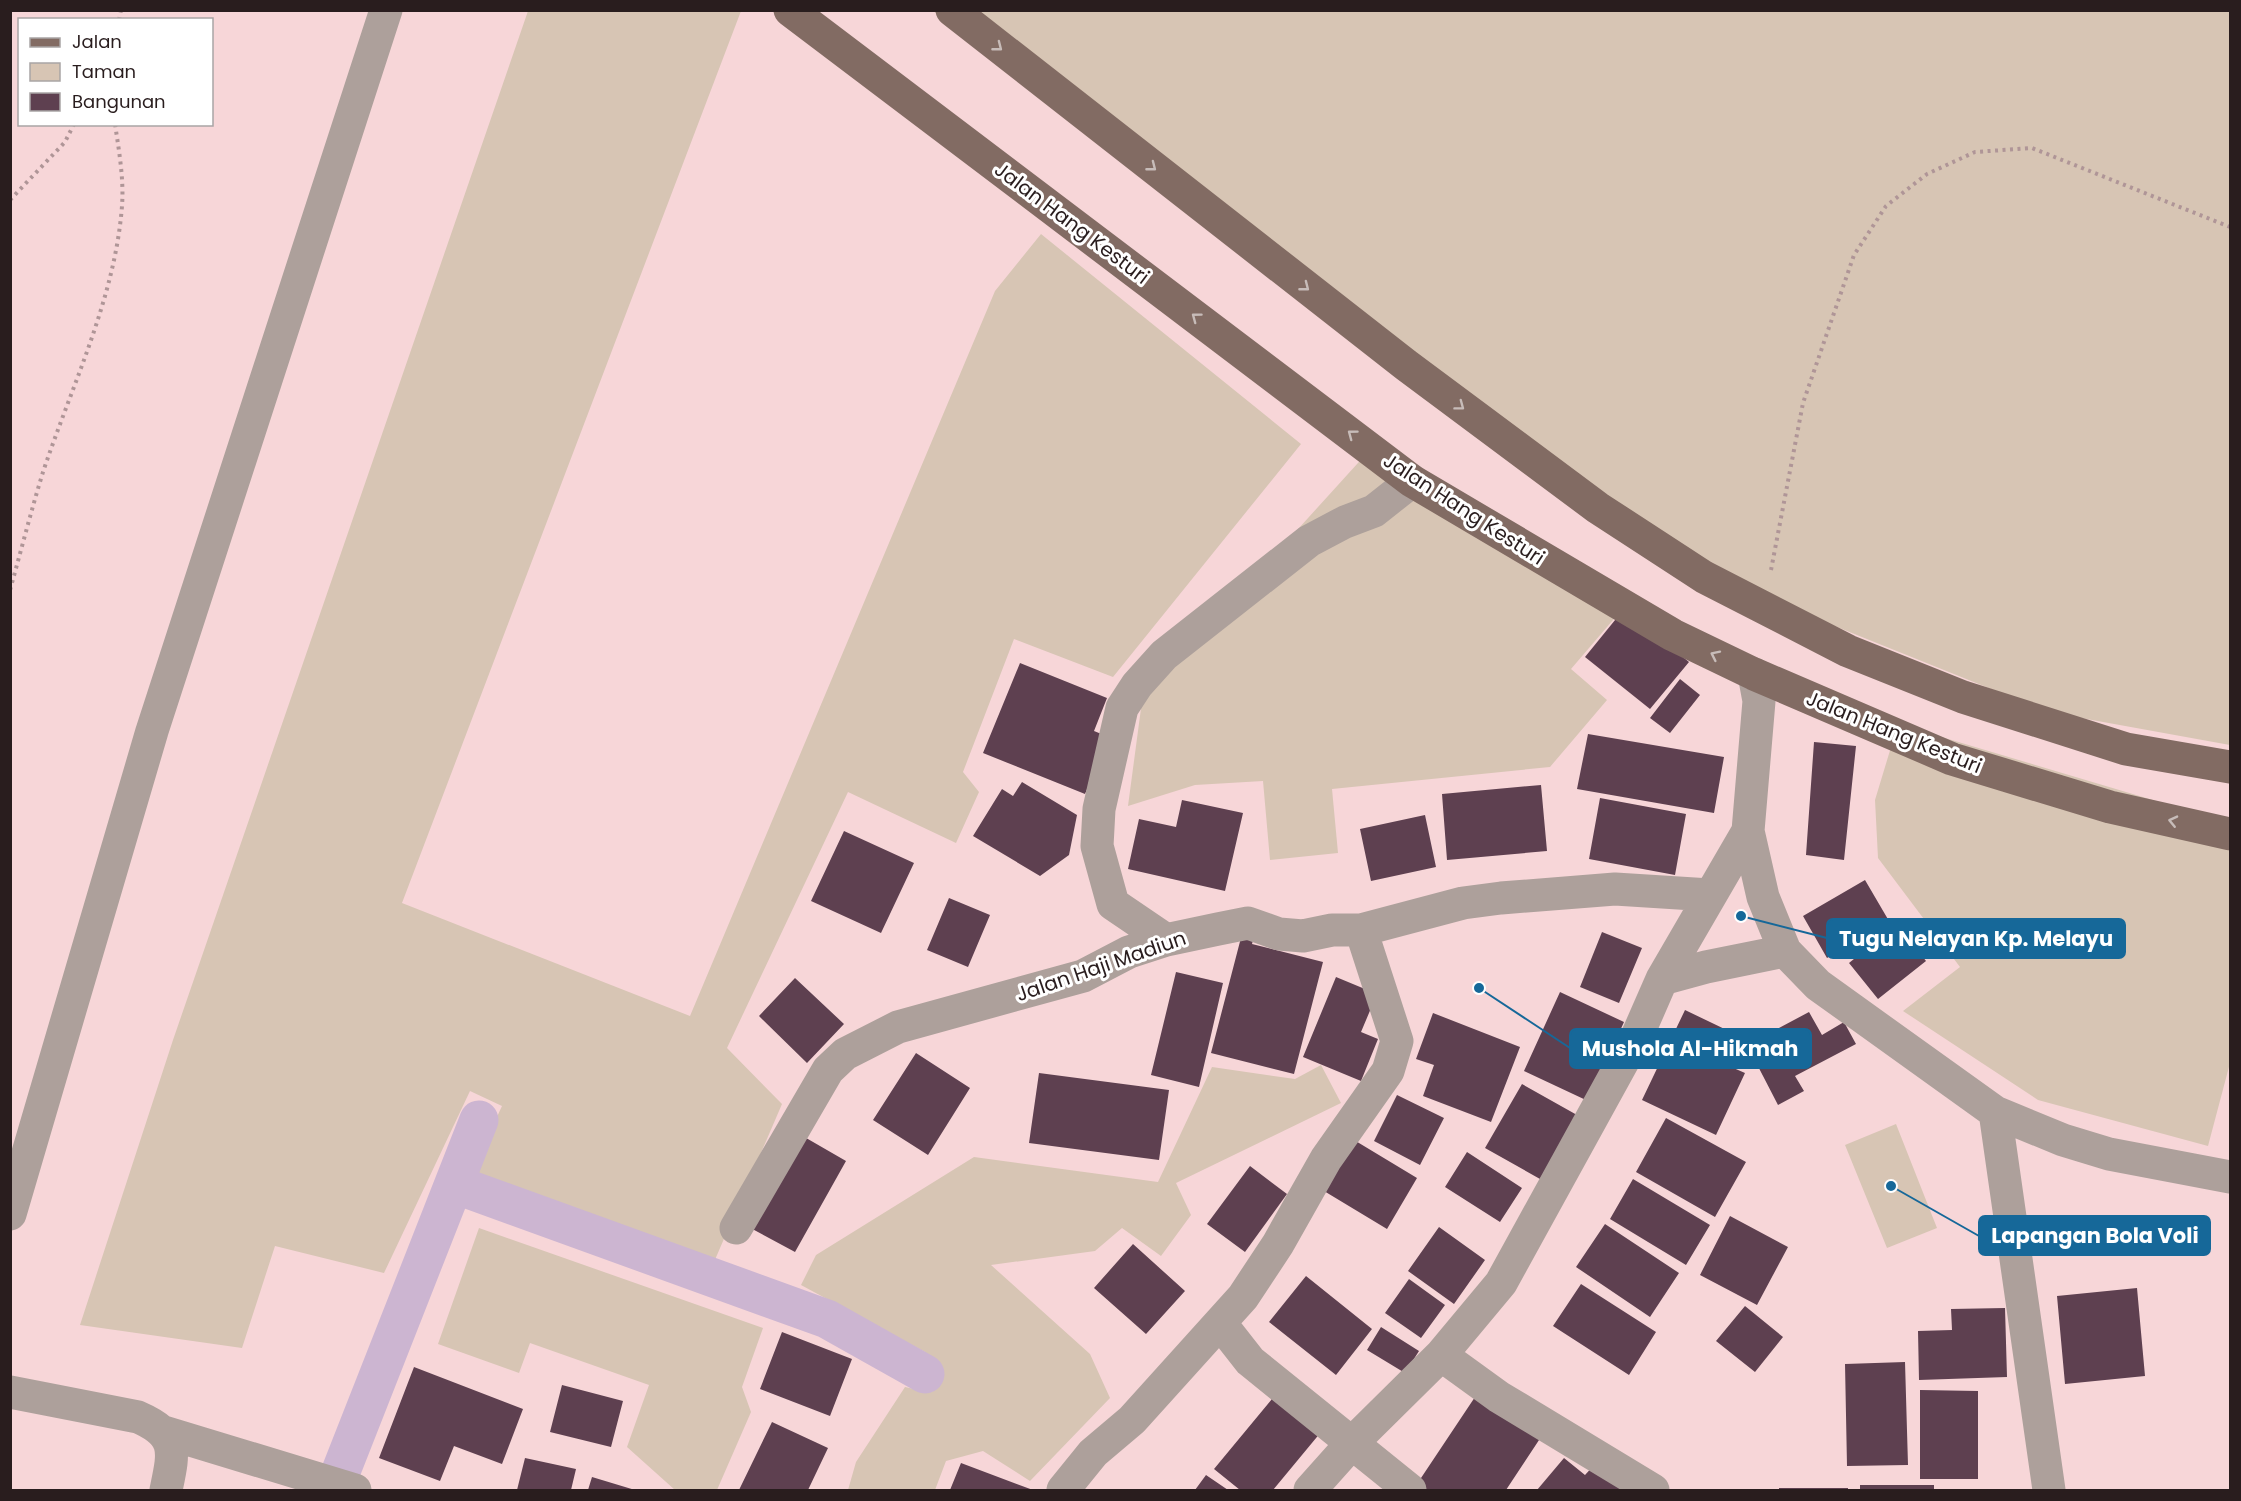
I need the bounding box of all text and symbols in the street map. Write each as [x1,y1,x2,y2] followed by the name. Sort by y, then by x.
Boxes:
[18,18,213,126] legend
[72,29,122,54] text: Jalan
[991,39,1002,50] one-way arrow
[72,59,136,84] text: Taman
[72,89,166,114] text: Bangunan
[989,156,1155,290] street label: Jalan Hang Kesturi
[1145,159,1156,170] one-way arrow
[1299,279,1310,290] one-way arrow
[1192,313,1203,324] one-way arrow
[1453,398,1464,409] one-way arrow
[1347,430,1358,441] one-way arrow
[1378,446,1550,572] street label: Jalan Hang Kesturi
[1710,651,1721,663] one-way arrow
[1802,684,1986,780] street label: Jalan Hang Kesturi
[2169,816,2179,829] one-way arrow
[1827,919,2125,958] callout: Tugu Nelayan Kp. Melayu
[1012,924,1190,1008] street label: Jalan Haji Madiun
[1839,924,2113,953] text: Tugu Nelayan Kp. Melayu
[1570,1029,1811,1068] callout: Mushola Al-Hikmah
[1582,1034,1798,1063] text: Mushola Al-Hikmah
[1979,1216,2210,1255] callout: Lapangan Bola Voli
[1991,1221,2199,1250] text: Lapangan Bola Voli

